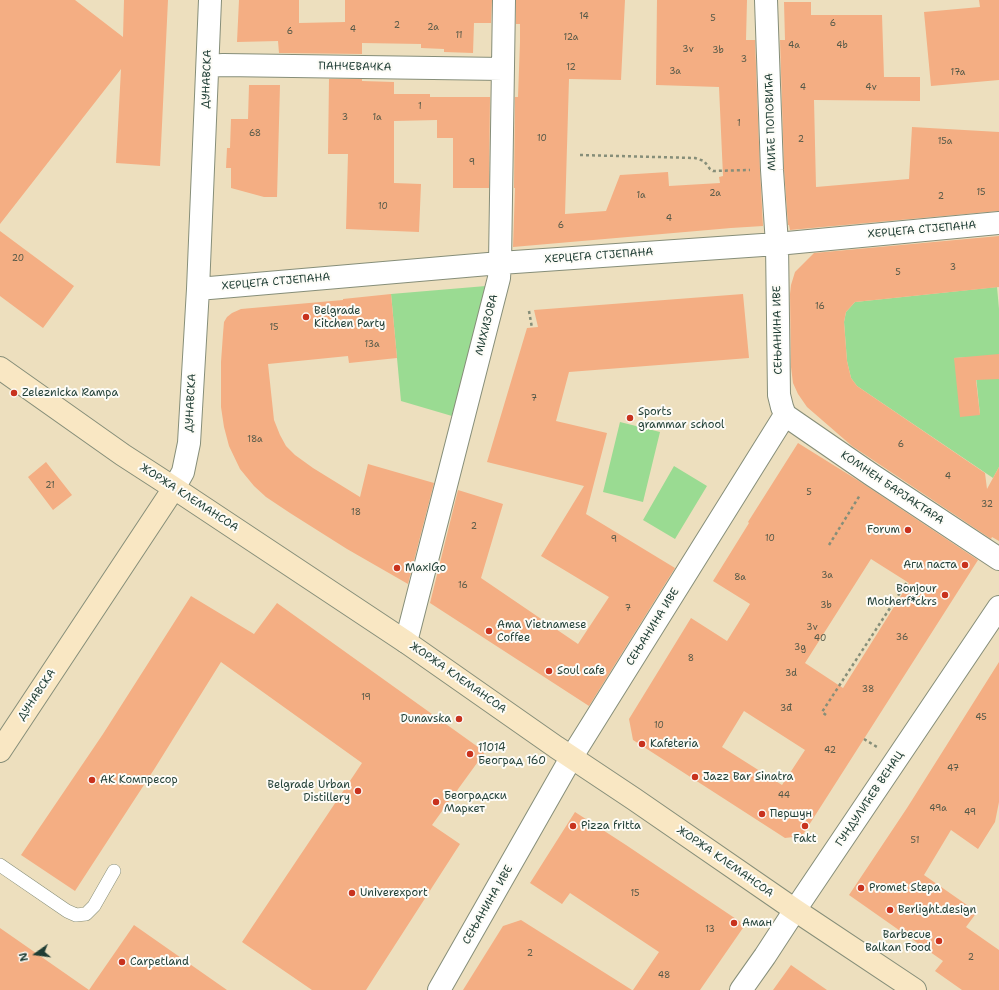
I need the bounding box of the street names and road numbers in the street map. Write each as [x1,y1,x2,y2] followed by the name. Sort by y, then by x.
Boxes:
[199,49,215,109] street label: ДУНАВСКА
[318,60,392,74] street label: ПАНЧЕВАЧКА
[763,73,779,171] street label: МИЋЕ ПОПОВИЋА
[867,219,977,241] street label: ХЕРЦЕГА СТЈЕПАНА
[544,246,654,266] street label: ХЕРЦЕГА СТЈЕПАНА
[221,271,331,293] street label: ХЕРЦЕГА СТЈЕПАНА
[771,285,785,375] street label: СЕЊАНИНА ИВЕ
[473,293,501,357] street label: МИХИЗОВА
[183,373,199,433] street label: ДУНАВСКА
[838,449,946,527] street label: КОМНЕН БАРЈАКТАРА
[137,461,241,535] street label: ЖОРЖА КЛЕМАНСОА
[624,586,682,668] street label: СЕЊАНИНА ИВЕ
[407,640,509,716] street label: ЖОРЖА КЛЕМАНСОА
[15,667,59,723] street label: ДУНАВСКА
[833,749,907,849] street label: ГУНДУЛИЋЕВ ВЕНАЦ
[674,824,776,900] street label: ЖОРЖА КЛЕМАНСОА
[460,863,516,947] street label: СЕЊАНИНА ИВЕ

